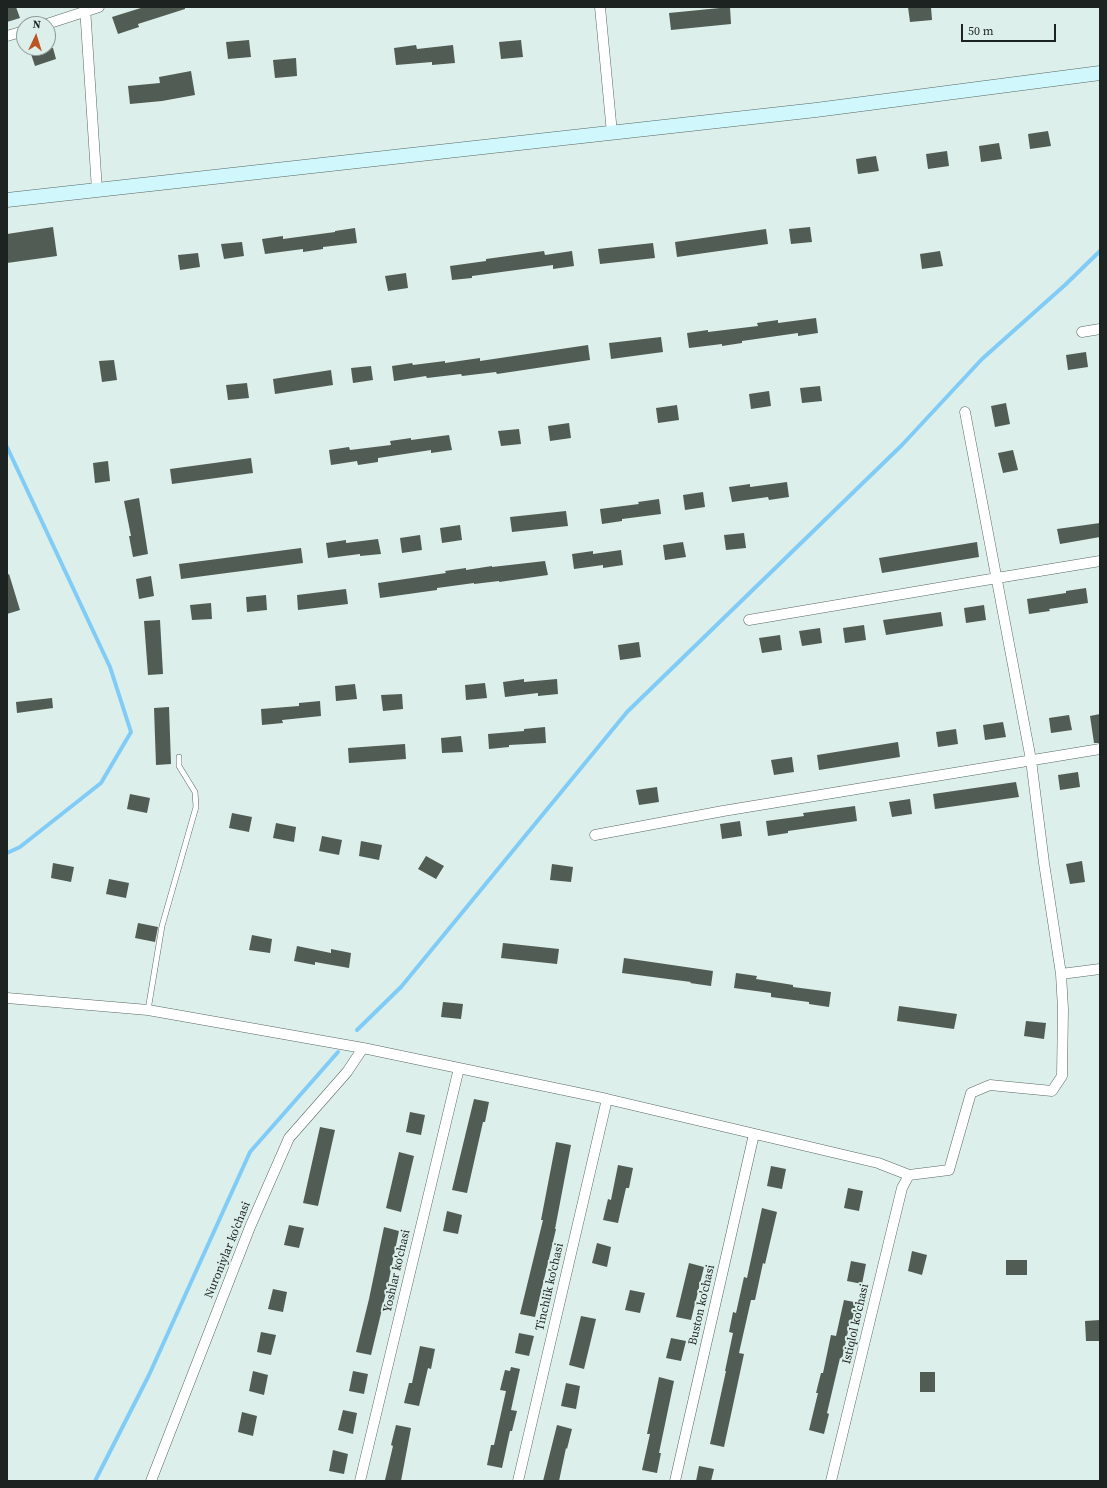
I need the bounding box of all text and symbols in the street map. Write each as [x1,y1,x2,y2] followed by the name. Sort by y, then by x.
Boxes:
[16,16,56,56] north arrow
[963,16,1058,42] scale bar
[32,17,41,32] text: N
[968,23,994,39] text: 50 m
[202,1200,254,1300] street label: Nuroniylar ko'chasi
[380,1228,414,1314] street label: Yoshlar ko'chasi
[533,1242,567,1332] street label: Tinchlik ko'chasi
[686,1263,718,1347] street label: Buston ko'chasi
[840,1283,872,1365] street label: Istiqlol ko'chasi

